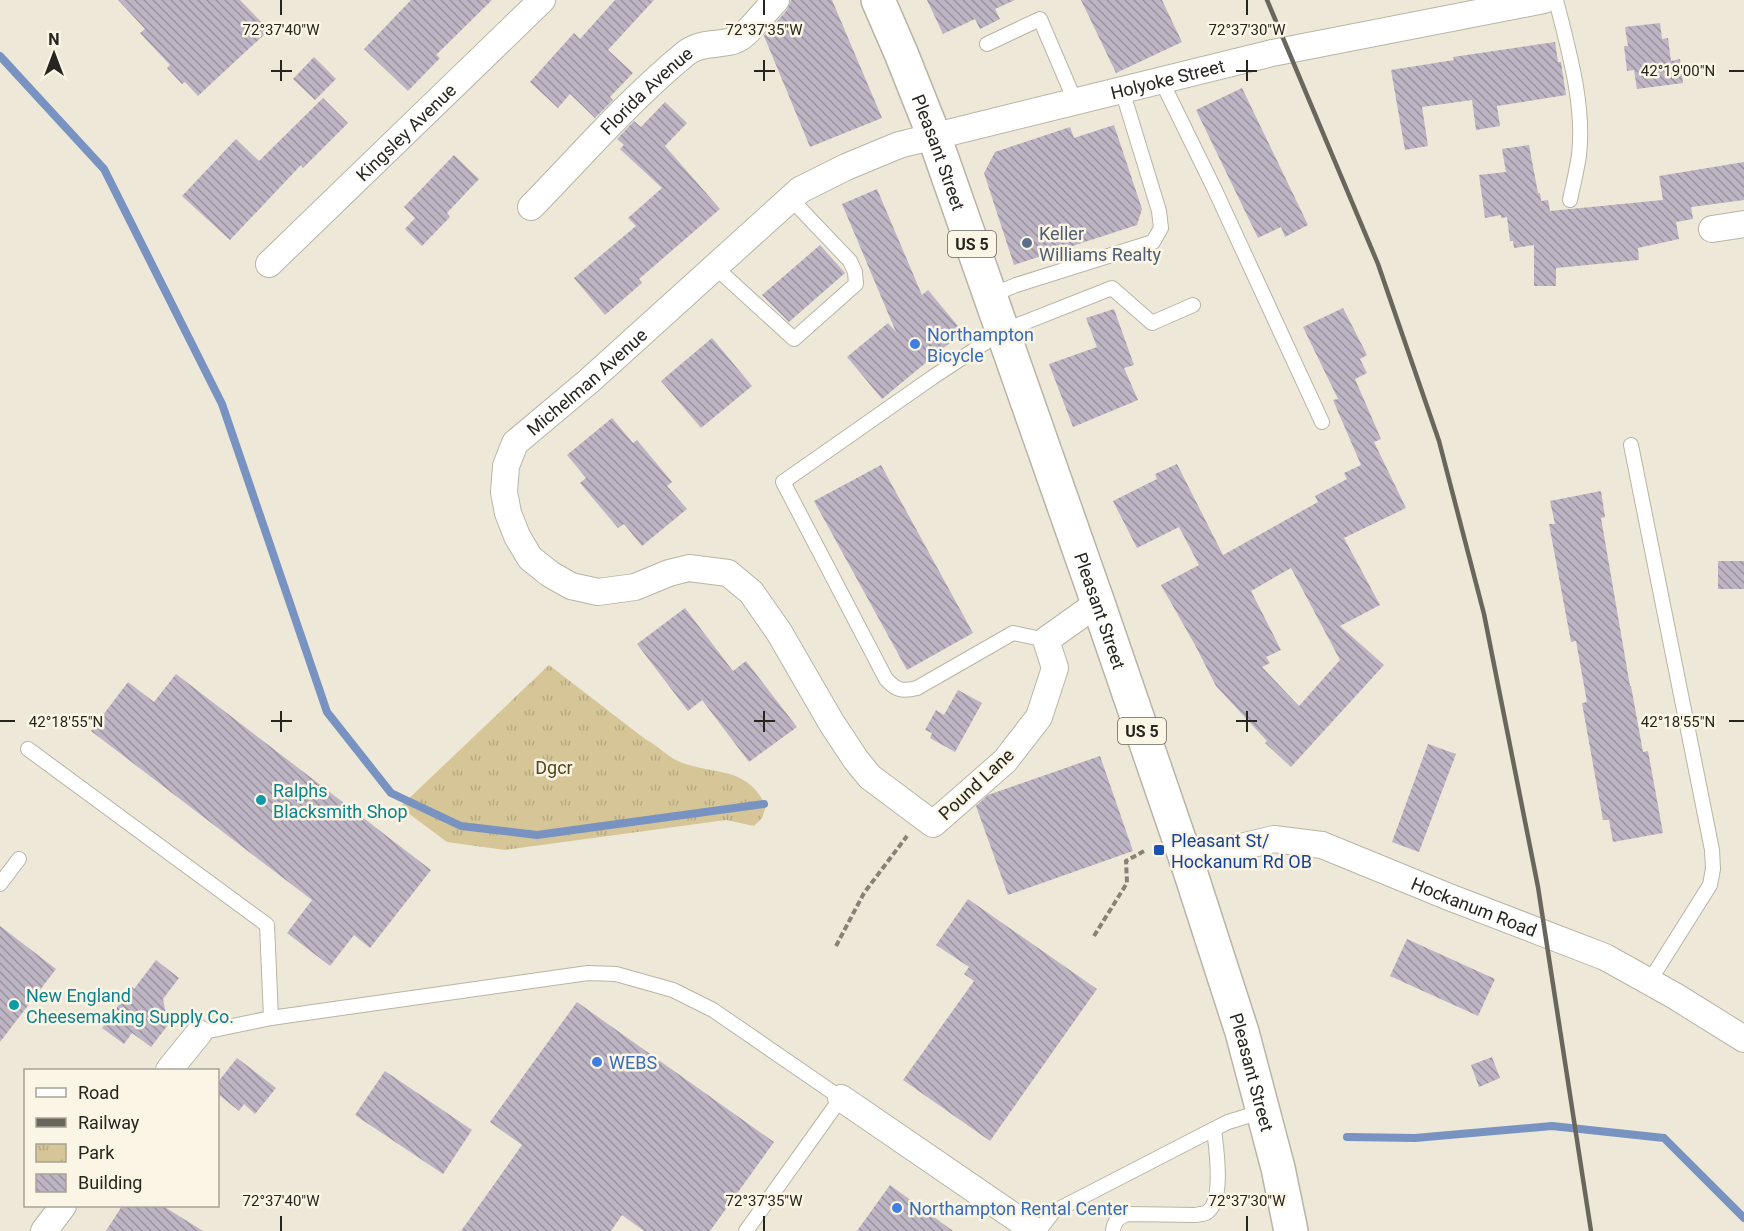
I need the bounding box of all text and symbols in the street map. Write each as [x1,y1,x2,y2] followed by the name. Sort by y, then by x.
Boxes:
[243,21,319,39] text: 72°37'40"W
[726,21,802,39] text: 72°37'35"W
[1209,21,1285,39] text: 72°37'30"W
[24,24,84,84] north arrow
[48,30,60,49] text: N
[596,42,696,138] street label: Florida Avenue
[1108,55,1227,103] street label: Holyoke Street
[1641,62,1715,80] text: 42°19'00"N
[351,79,460,185] street label: Kingsley Avenue
[908,91,970,213] street label: Pleasant Street
[1039,223,1162,265] place label: Keller Williams Realty
[948,231,996,257] road number: US 5
[1020,236,1034,250] marker: Keller Williams Realty
[522,324,651,439] street label: Michelman Avenue
[927,324,1034,366] place label: Northampton Bicycle
[908,337,922,351] marker: Northampton Bicycle
[1071,549,1130,672] street label: Pleasant Street
[29,713,103,731] text: 42°18'55"N
[1641,713,1715,731] text: 42°18'55"N
[1118,718,1166,744] road number: US 5
[934,744,1018,824] street label: Pound Lane
[535,757,573,778] park label: Dgcr
[273,780,408,822] place label: Ralphs Blacksmith Shop
[254,793,268,807] marker: Ralphs Blacksmith Shop
[1171,830,1312,872] place label: Pleasant St/ Hockanum Rd OB
[1152,843,1166,857] marker: Pleasant St/ Hockanum Rd OB
[1408,872,1540,940] street label: Hockanum Road
[26,985,234,1027] place label: New England Cheesemaking Supply Co.
[7,998,21,1012] marker: New England Cheesemaking Supply Co.
[1226,1010,1278,1134] street label: Pleasant Street
[609,1052,657,1073] place label: WEBS
[590,1055,604,1069] marker: WEBS
[24,1069,219,1207] legend
[78,1082,119,1103] text: Road
[78,1112,140,1133] text: Railway
[78,1142,115,1163] text: Park
[78,1172,142,1193] text: Building
[243,1192,319,1210] text: 72°37'40"W
[726,1192,802,1210] text: 72°37'35"W
[1209,1192,1285,1210] text: 72°37'30"W
[909,1198,1128,1219] place label: Northampton Rental Center
[890,1201,904,1215] marker: Northampton Rental Center

